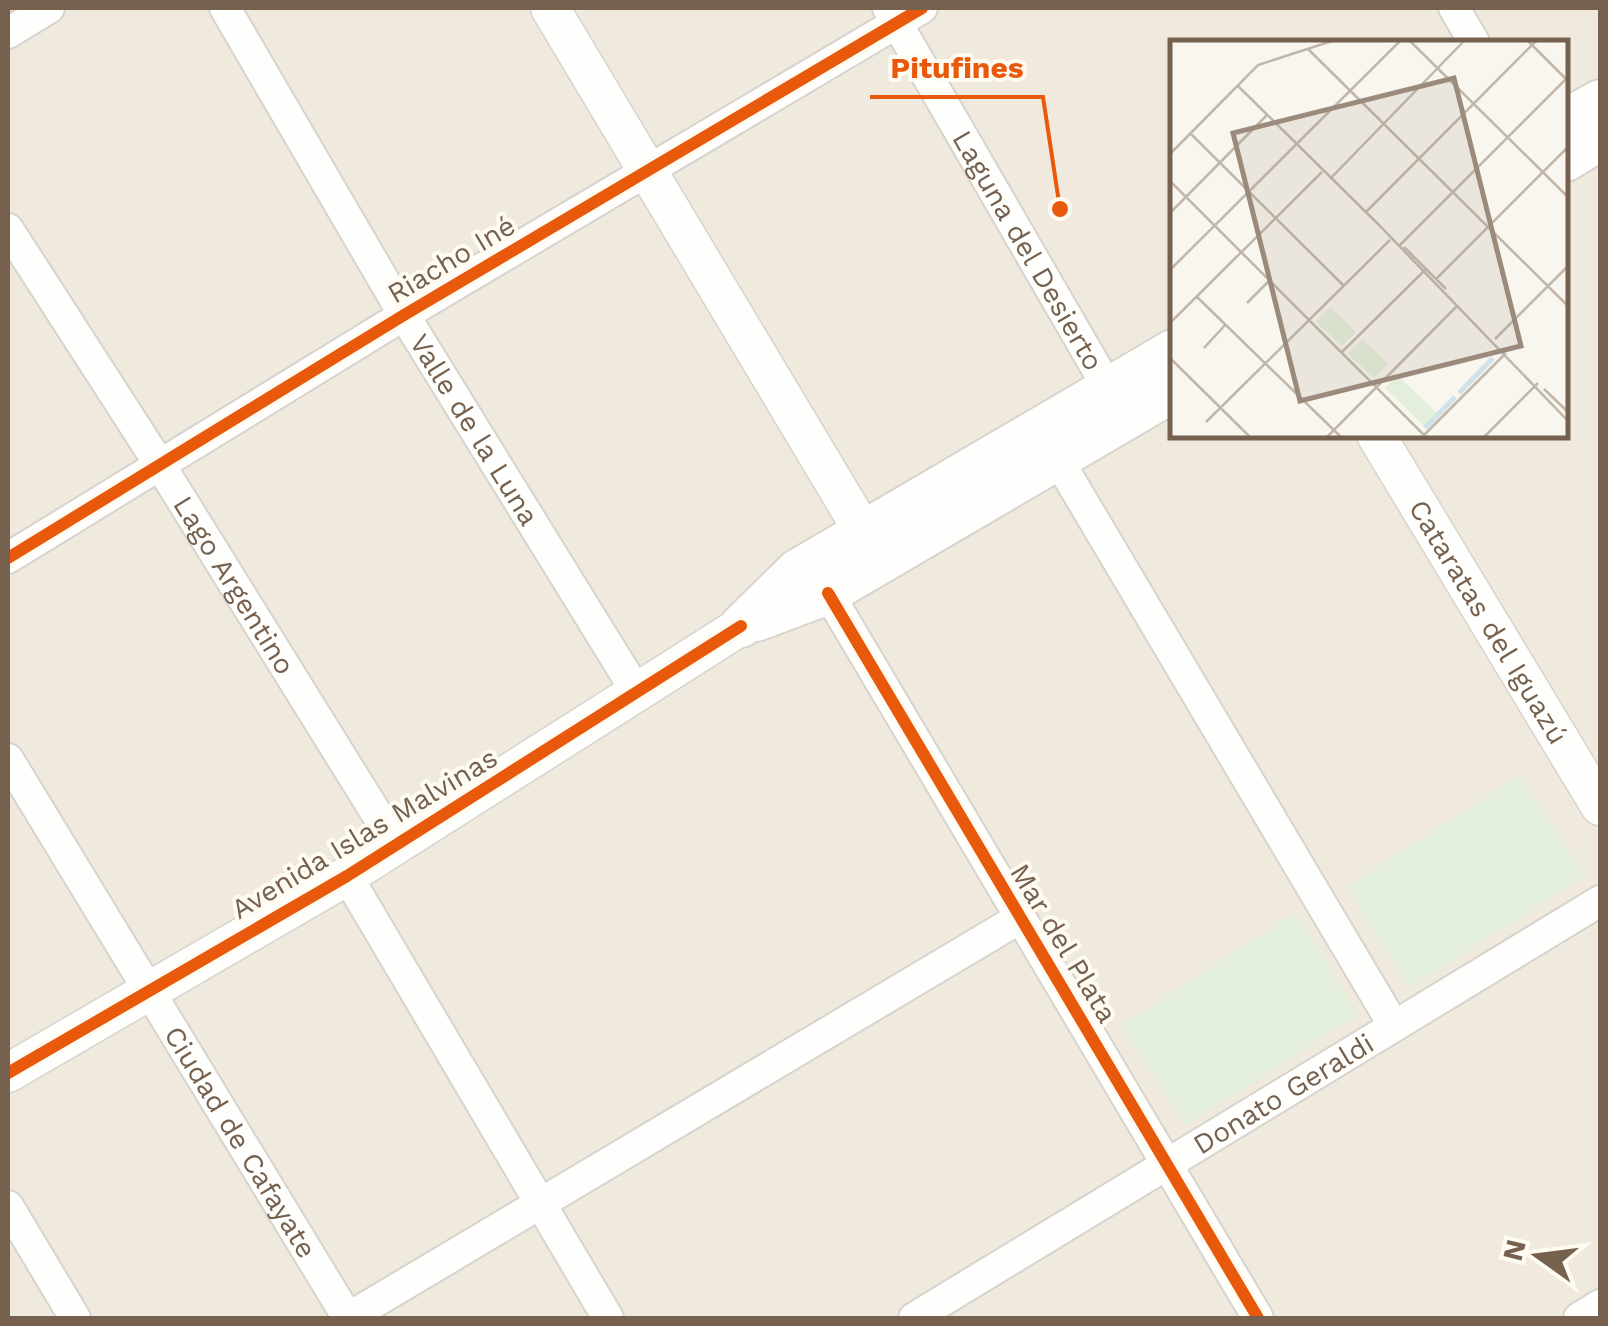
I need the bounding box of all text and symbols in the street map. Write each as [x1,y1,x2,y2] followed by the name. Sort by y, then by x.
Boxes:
[870,37,1043,97] callout: Pitufines
[1170,40,1568,438] inset map
[890,50,1024,85] text: Pitufines
[946,125,1110,376] street label: Laguna del Desierto
[382,209,521,310] street label: Riacho Iné
[403,328,546,532] street label: Valle de la Luna
[166,490,302,680] street label: Lago Argentino
[1402,494,1575,750] street label: Cataratas del Iguazú
[225,741,503,926] street label: Avenida Islas Malvinas
[1003,858,1124,1029] street label: Mar del Plata
[157,1020,323,1264] street label: Ciudad de Cafayate
[1187,1027,1379,1161] street label: Donato Geraldi
[1488,1206,1588,1306] north arrow
[1496,1236,1533,1264] text: N

